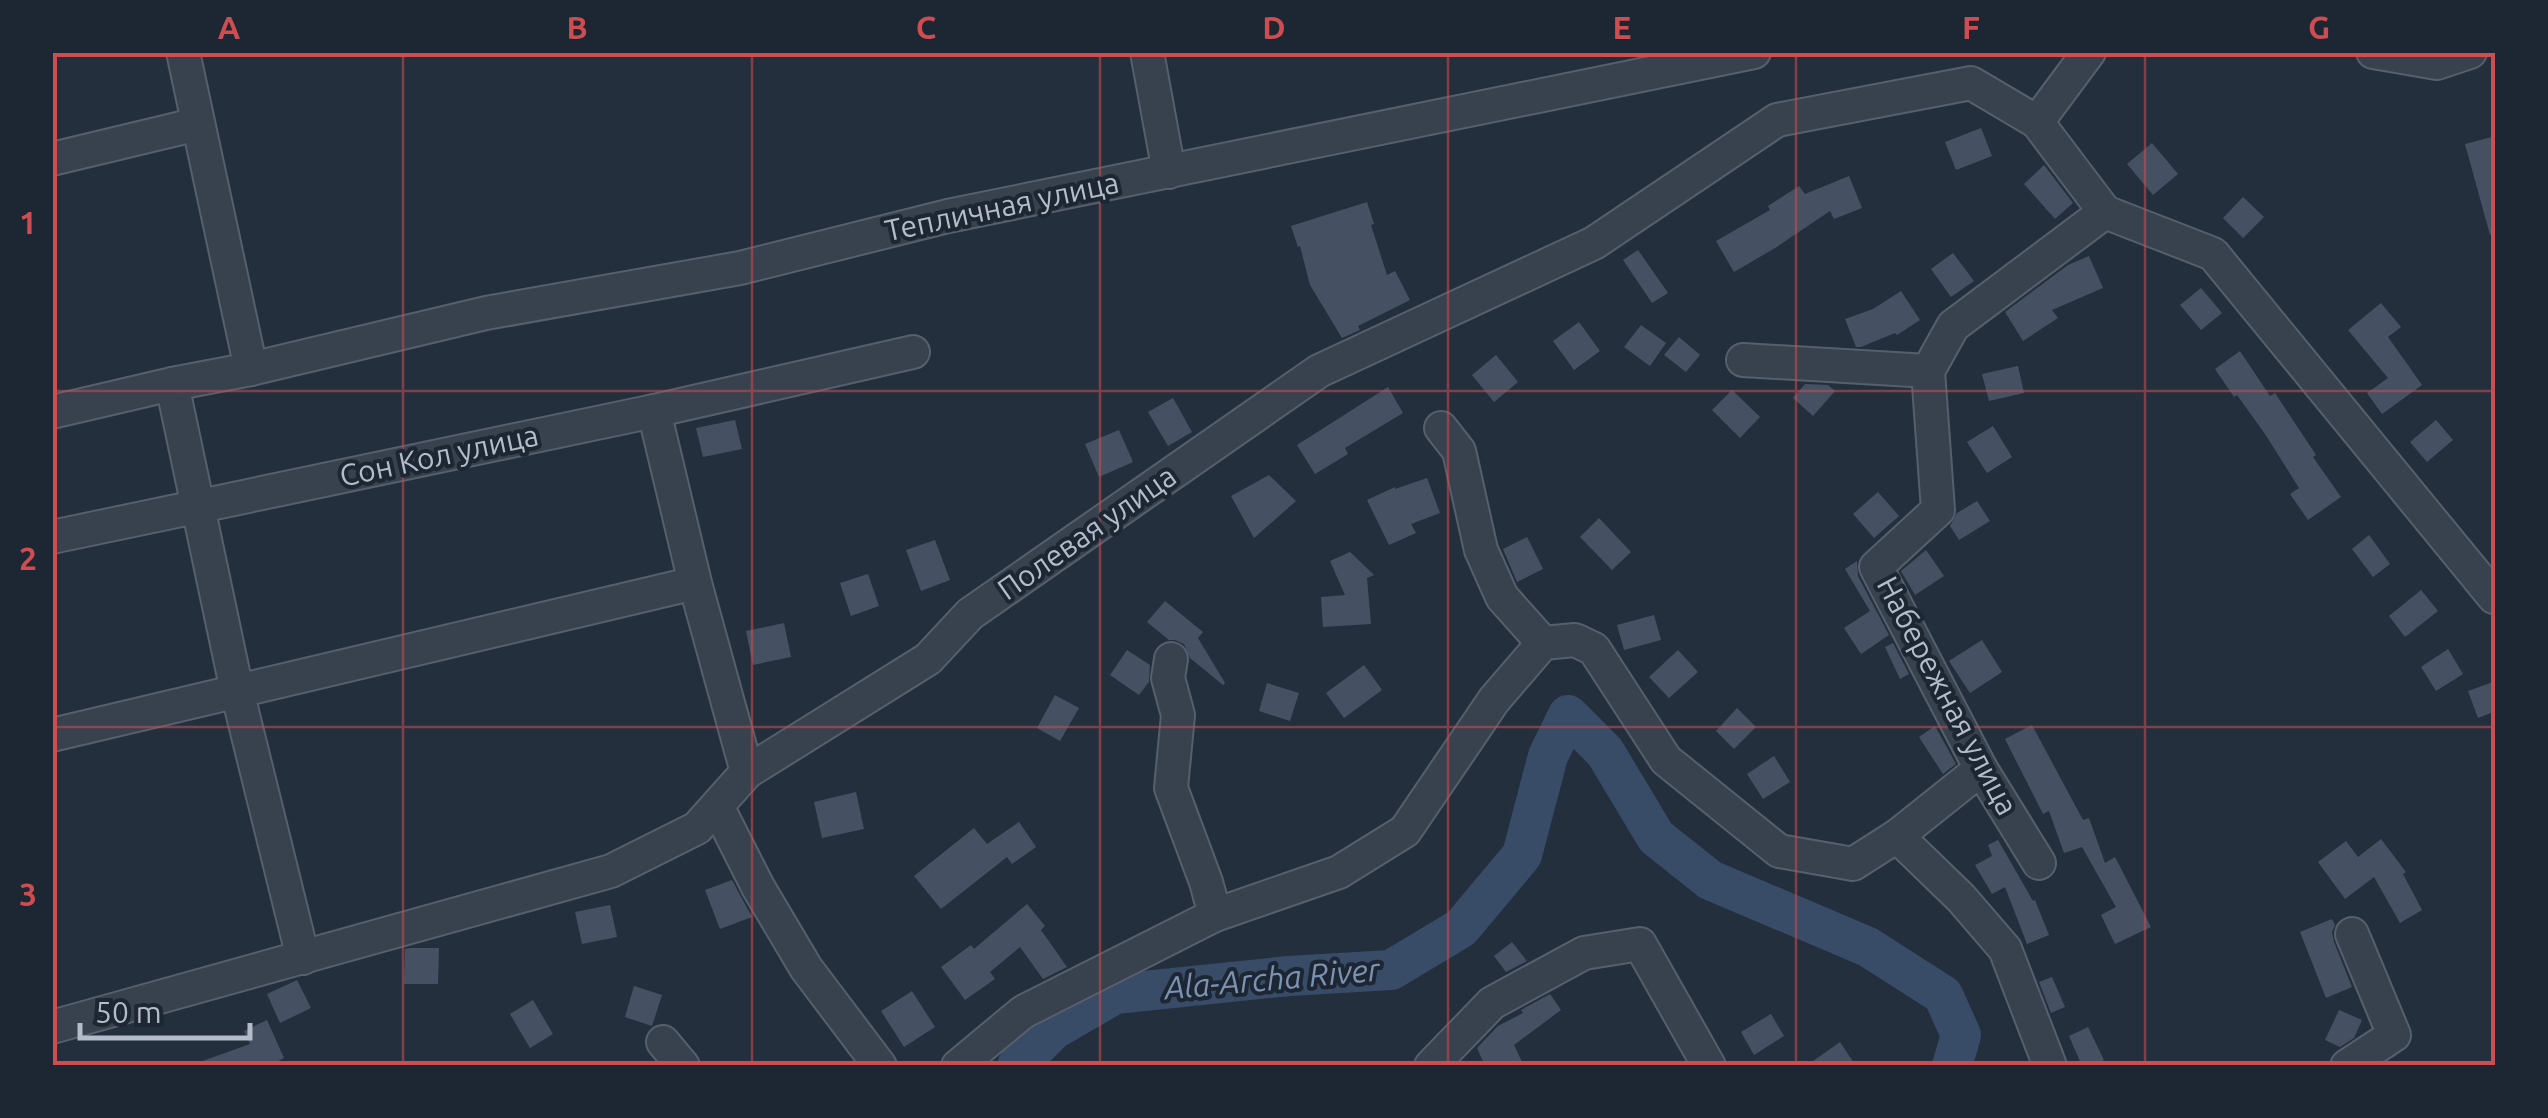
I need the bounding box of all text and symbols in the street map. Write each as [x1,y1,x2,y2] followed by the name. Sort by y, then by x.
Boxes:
[218,9,241,45] text: A
[566,9,588,45] text: B
[916,9,936,45] text: C
[1262,9,1286,45] text: D
[1612,9,1632,45] text: E
[1962,9,1980,45] text: F
[2308,9,2330,45] text: G
[882,165,1122,247] street label: Тепличная улица
[19,204,37,240] text: 1
[336,417,541,493] street label: Сон Кол улица
[991,458,1182,606] street label: Полевая улица
[19,540,37,576] text: 2
[1871,571,2025,820] street label: Набережная улица
[19,876,37,912] text: 3
[1161,951,1382,1006] water label: Ala-Archa River
[80,978,250,1040] scale bar
[95,995,162,1029] text: 50 m

